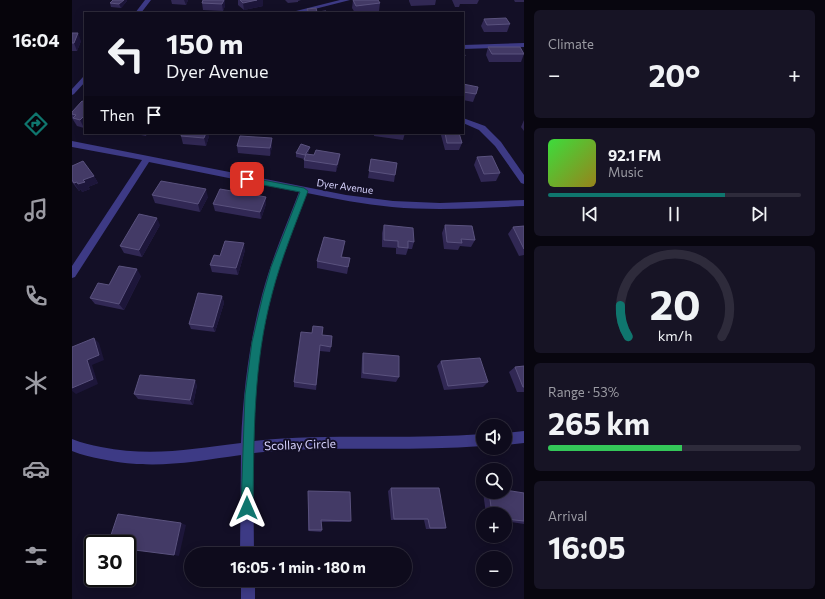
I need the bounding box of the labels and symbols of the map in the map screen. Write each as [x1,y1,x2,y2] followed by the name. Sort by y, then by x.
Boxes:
[230,162,264,196] pin
[316,176,374,196] street label: Dyer Avenue
[264,436,336,452] street label: Scollay Circle
[226,487,268,529] position arrow
[84,535,136,587] speed limit sign: 30

